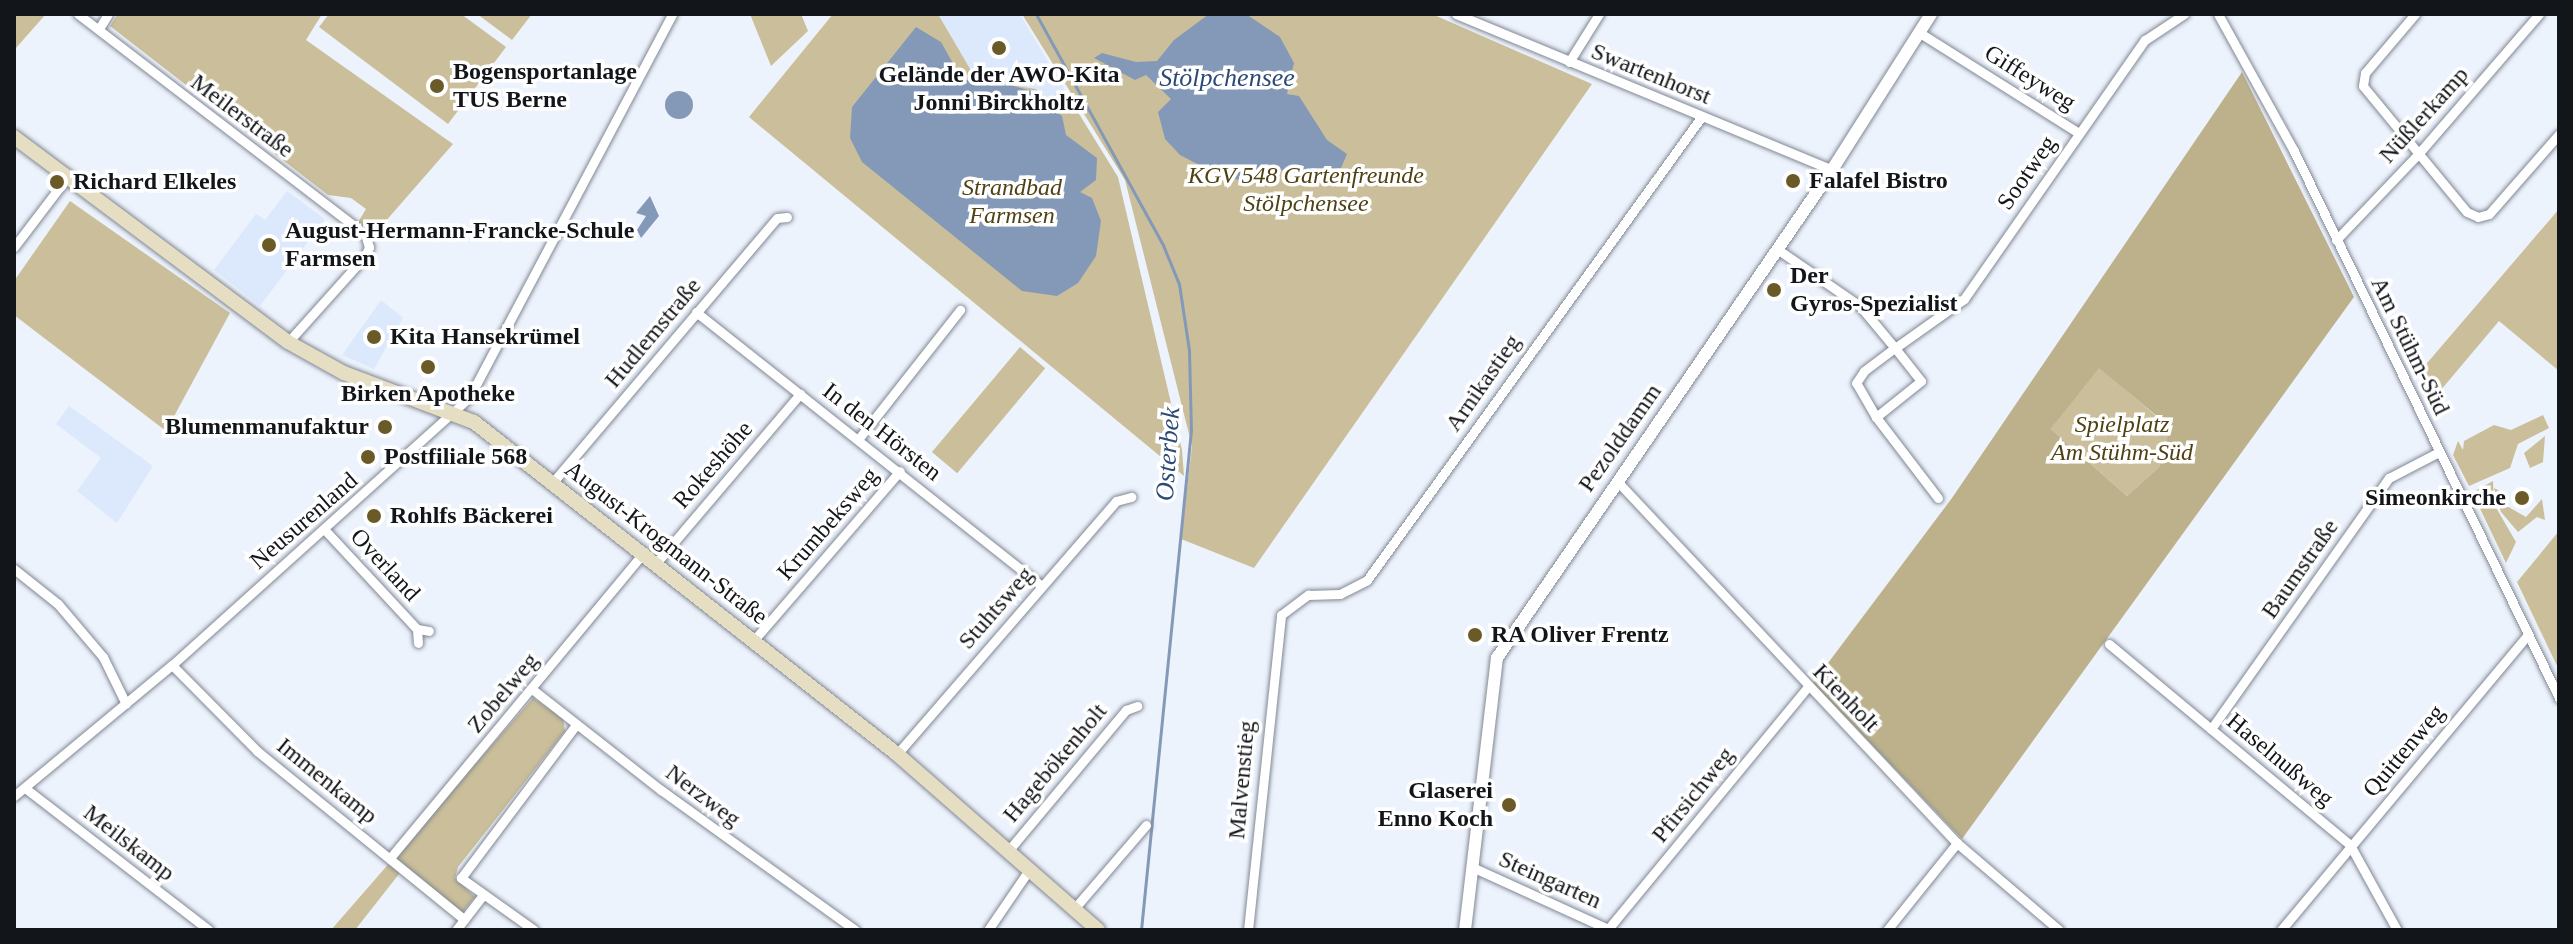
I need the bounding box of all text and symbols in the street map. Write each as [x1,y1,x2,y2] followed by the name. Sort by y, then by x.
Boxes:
[1587,37,1715,111] street label: Swartenhorst
[990,39,1008,57] marker: Gelände der AWO-Kita Jonni Birckholtz
[1979,39,2081,117] street label: Giffeyweg
[453,58,637,114] place label: Bogensportanlage TUS Berne
[878,61,1120,117] place label: Gelände der AWO-Kita Jonni Birckholtz
[2373,61,2475,169] street label: Nüßlerkamp
[1159,62,1295,94] water label: Stölpchensee
[185,68,299,164] street label: Meilerstraße
[428,77,446,95] marker: Bogensportanlage TUS Berne
[1991,130,2063,216] street label: Sootweg
[1188,162,1424,218] park label: KGV 548 Gartenfreunde Stölpchensee
[1809,167,1948,195] place label: Falafel Bistro
[73,168,236,196] place label: Richard Elkeles
[1784,172,1802,190] marker: Falafel Bistro
[48,173,66,191] marker: Richard Elkeles
[962,174,1062,230] park label: Strandbad Farmsen
[285,217,634,273] place label: August-Hermann-Francke-Schule Farmsen
[260,236,278,254] marker: August-Hermann-Francke-Schule Farmsen
[1790,262,1958,318] place label: Der Gyros-Spezialist
[599,272,707,394] street label: Hudlemstraße
[2364,272,2456,420] street label: Am Stühm-Süd
[1765,281,1783,299] marker: Der Gyros-Spezialist
[390,323,580,351] place label: Kita Hansekrümel
[365,328,383,346] marker: Kita Hansekrümel
[1439,329,1527,437] street label: Arnikastieg
[419,358,437,376] marker: Birken Apotheke
[817,377,947,487] street label: In den Hörsten
[1572,378,1668,498] street label: Pezolddamm
[340,380,516,408] place label: Birken Apotheke
[1149,406,1187,502] water label: Osterbek
[2051,411,2193,467] park label: Spielplatz Am Stühm-Süd
[165,413,369,441] place label: Blumenmanufaktur
[667,415,759,515] street label: Rokeshöhe
[376,418,394,436] marker: Blumenmanufaktur
[384,443,527,471] place label: Postfiliale 568
[359,448,377,466] marker: Postfiliale 568
[559,455,773,631] street label: August-Krogmann-Straße
[771,462,885,586] street label: Krumbeksweg
[244,466,364,576] street label: Neusurenland
[2365,484,2506,512] place label: Simeonkirche
[2513,489,2531,507] marker: Simeonkirche
[390,502,553,530] place label: Rohlfs Bäckerei
[365,507,383,525] marker: Rohlfs Bäckerei
[2255,514,2345,624] street label: Baumstraße
[344,523,426,607] street label: Overland
[952,561,1040,655] street label: Stuhtsweg
[1491,621,1670,649] place label: RA Oliver Frentz
[1466,626,1484,644] marker: RA Oliver Frentz
[461,647,545,739] street label: Zobelweg
[1806,658,1886,738] street label: Kienholt
[997,698,1113,828] street label: Hagebökenholt
[2357,699,2451,803] street label: Quittenweg
[2221,707,2339,813] street label: Haselnußweg
[1222,720,1262,840] street label: Malvenstieg
[271,732,383,830] street label: Immenkamp
[1646,741,1740,849] street label: Pfirsichweg
[660,758,746,834] street label: Nerzweg
[1378,777,1493,833] place label: Glaserei Enno Koch
[1500,796,1518,814] marker: Glaserei Enno Koch
[78,798,180,888] street label: Meilskamp
[1494,845,1606,915] street label: Steingarten

